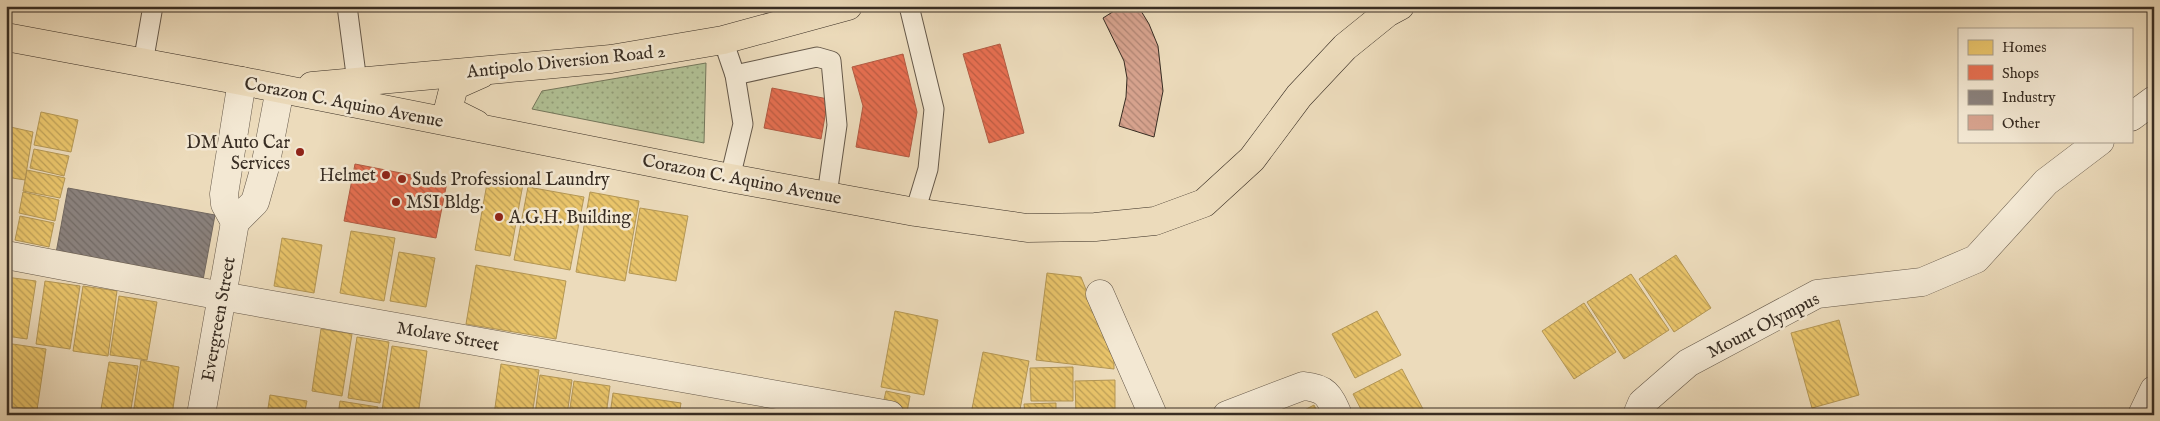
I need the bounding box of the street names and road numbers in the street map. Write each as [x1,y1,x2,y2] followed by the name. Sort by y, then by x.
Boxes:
[465,41,667,84] street label: Antipolo Diversion Road 2
[242,73,445,134] street label: Corazon C. Aquino Avenue
[640,150,843,211] street label: Corazon C. Aquino Avenue
[197,255,242,383] street label: Evergreen Street
[1704,288,1824,365] street label: Mount Olympus
[395,317,501,358] street label: Molave Street

